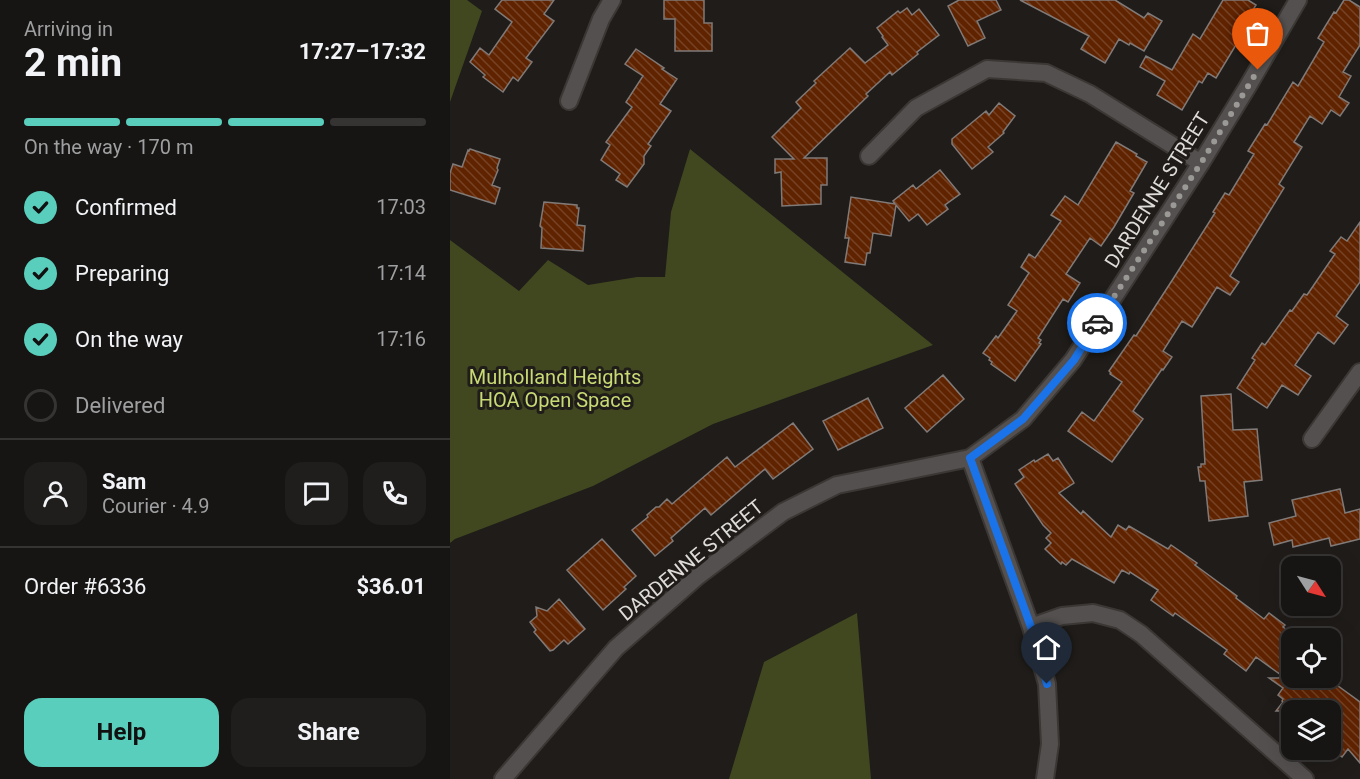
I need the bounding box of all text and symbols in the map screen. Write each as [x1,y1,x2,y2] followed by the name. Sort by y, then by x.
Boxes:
[1232,8,1283,70] pin
[24,17,113,41] text: Arriving in
[1241,17,1274,50] icon: bag
[299,39,426,64] text: 17:27–17:32
[24,40,122,86] text: 2 min
[1099,108,1215,272] street label: DARDENNE STREET
[24,135,193,159] text: On the way · 170 m
[24,191,57,224] icon: check
[75,195,177,220] text: Confirmed
[376,195,426,219] text: 17:03
[24,257,57,290] icon: check
[75,261,169,286] text: Preparing
[376,261,426,285] text: 17:14
[1067,293,1127,353] courier
[1081,307,1114,340] icon: car
[24,323,57,356] icon: check
[75,327,183,352] text: On the way
[376,327,426,351] text: 17:16
[469,365,641,412] park label: Mulholland Heights HOA Open Space
[75,393,165,418] text: Delivered
[24,462,87,525] button: person
[285,462,348,525] button: chat
[363,462,426,525] button: phone
[102,469,146,494] text: Sam
[102,494,209,518] text: Courier · 4.9
[614,494,768,626] street label: DARDENNE STREET
[1281,556,1341,616] north arrow
[1281,556,1341,760] map controls
[24,574,146,599] text: Order #6336
[357,574,426,599] text: $36.01
[1021,622,1072,684] pin
[1281,628,1341,688] button: locate
[1030,631,1063,664] icon: home
[24,698,219,767] button: Help
[231,698,426,767] button: Share
[1281,700,1341,760] button: layers

